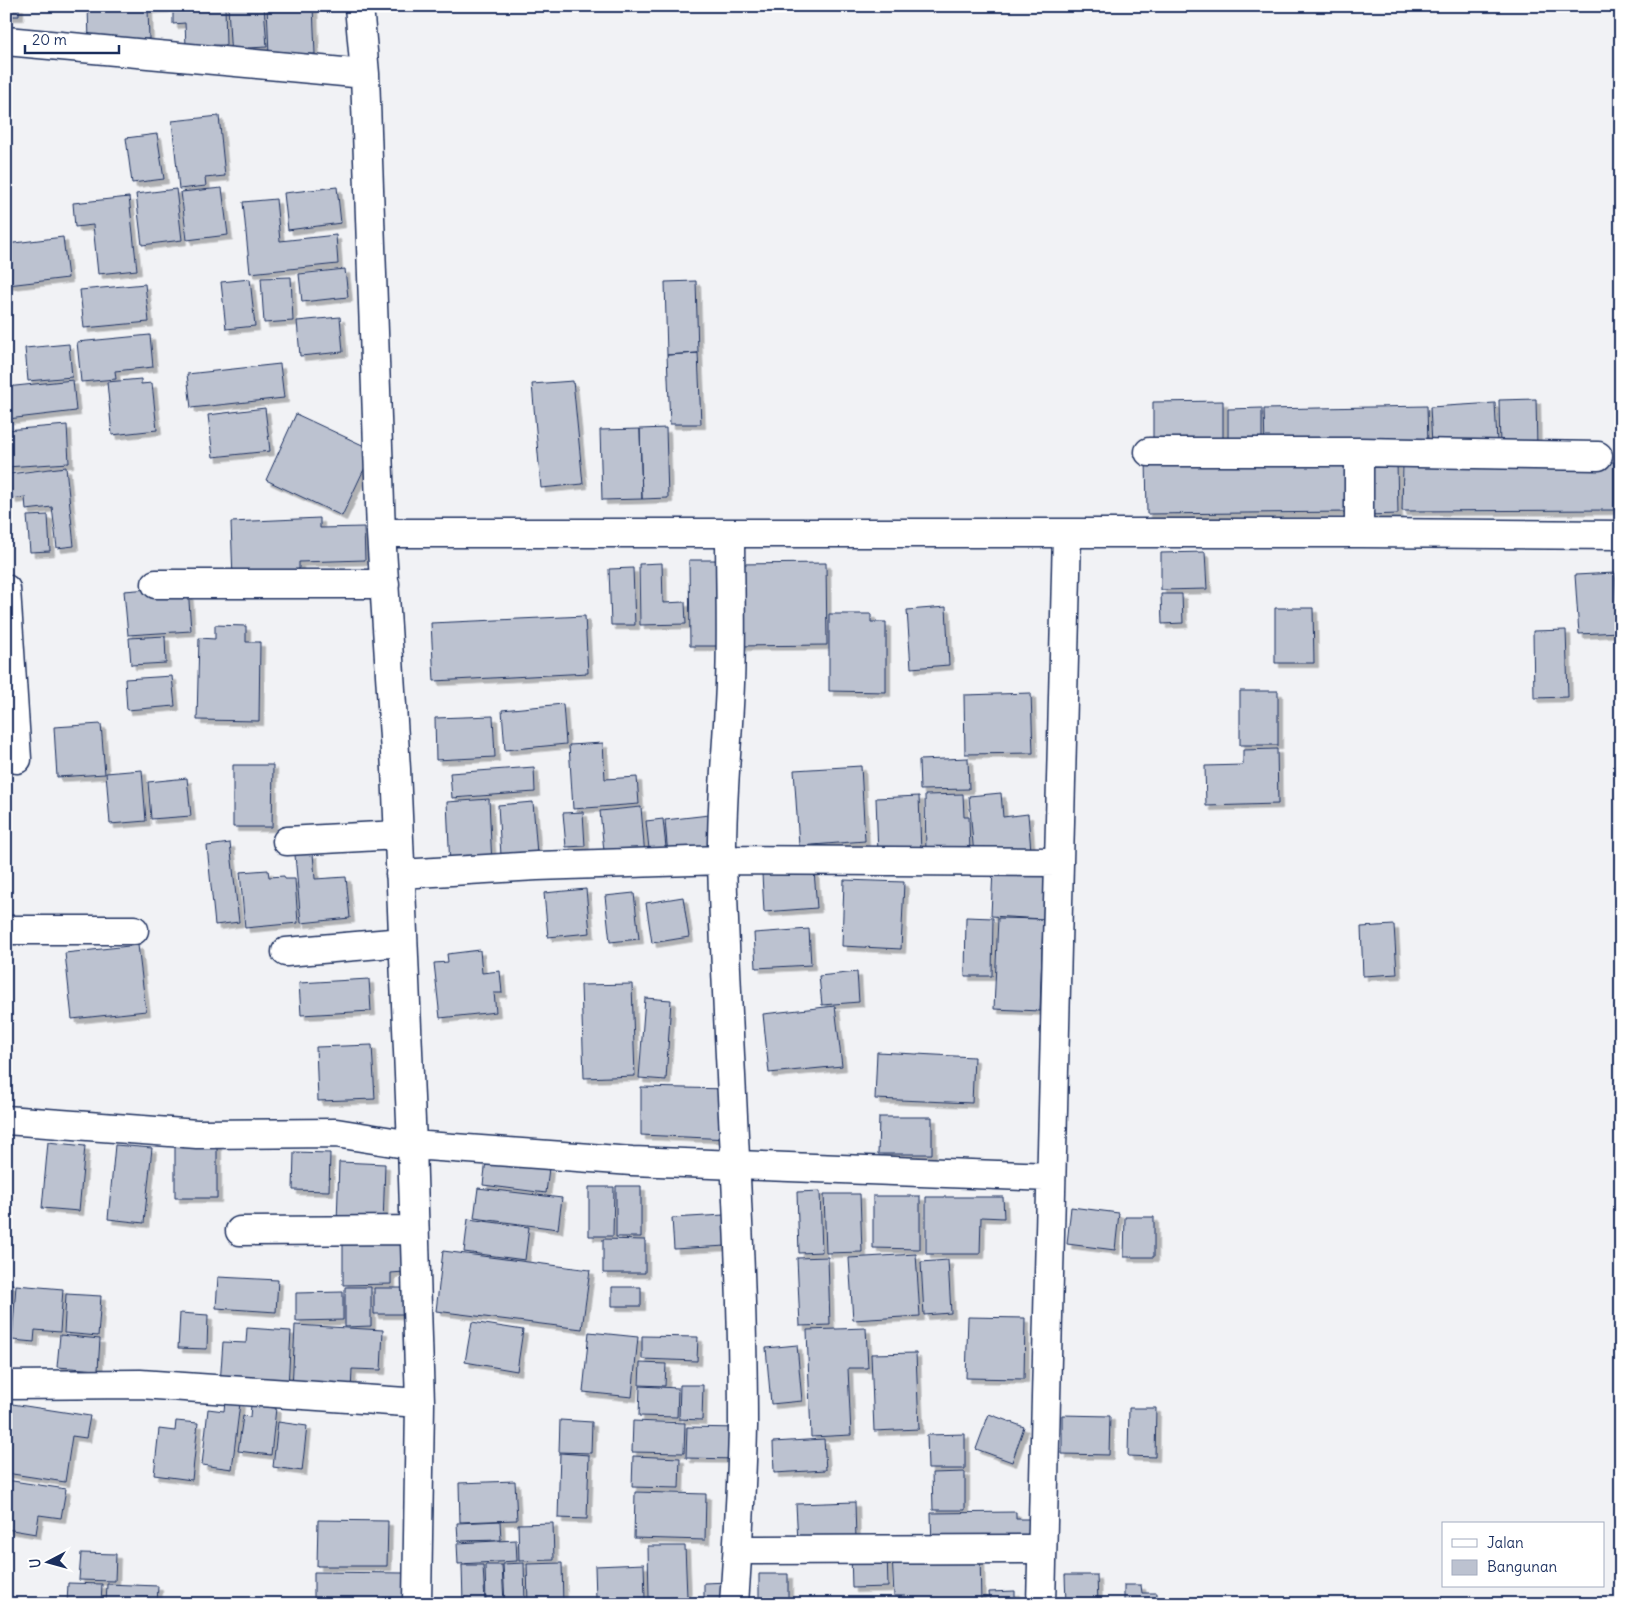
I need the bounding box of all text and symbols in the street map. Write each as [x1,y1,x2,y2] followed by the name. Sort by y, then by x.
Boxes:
[25,22,119,54] scale bar
[32,30,67,49] text: 20 m
[1442,1522,1604,1588] legend
[1487,1533,1524,1552] text: Jalan
[22,1538,72,1588] north arrow
[1487,1557,1557,1576] text: Bangunan
[26,1558,45,1569] text: U

